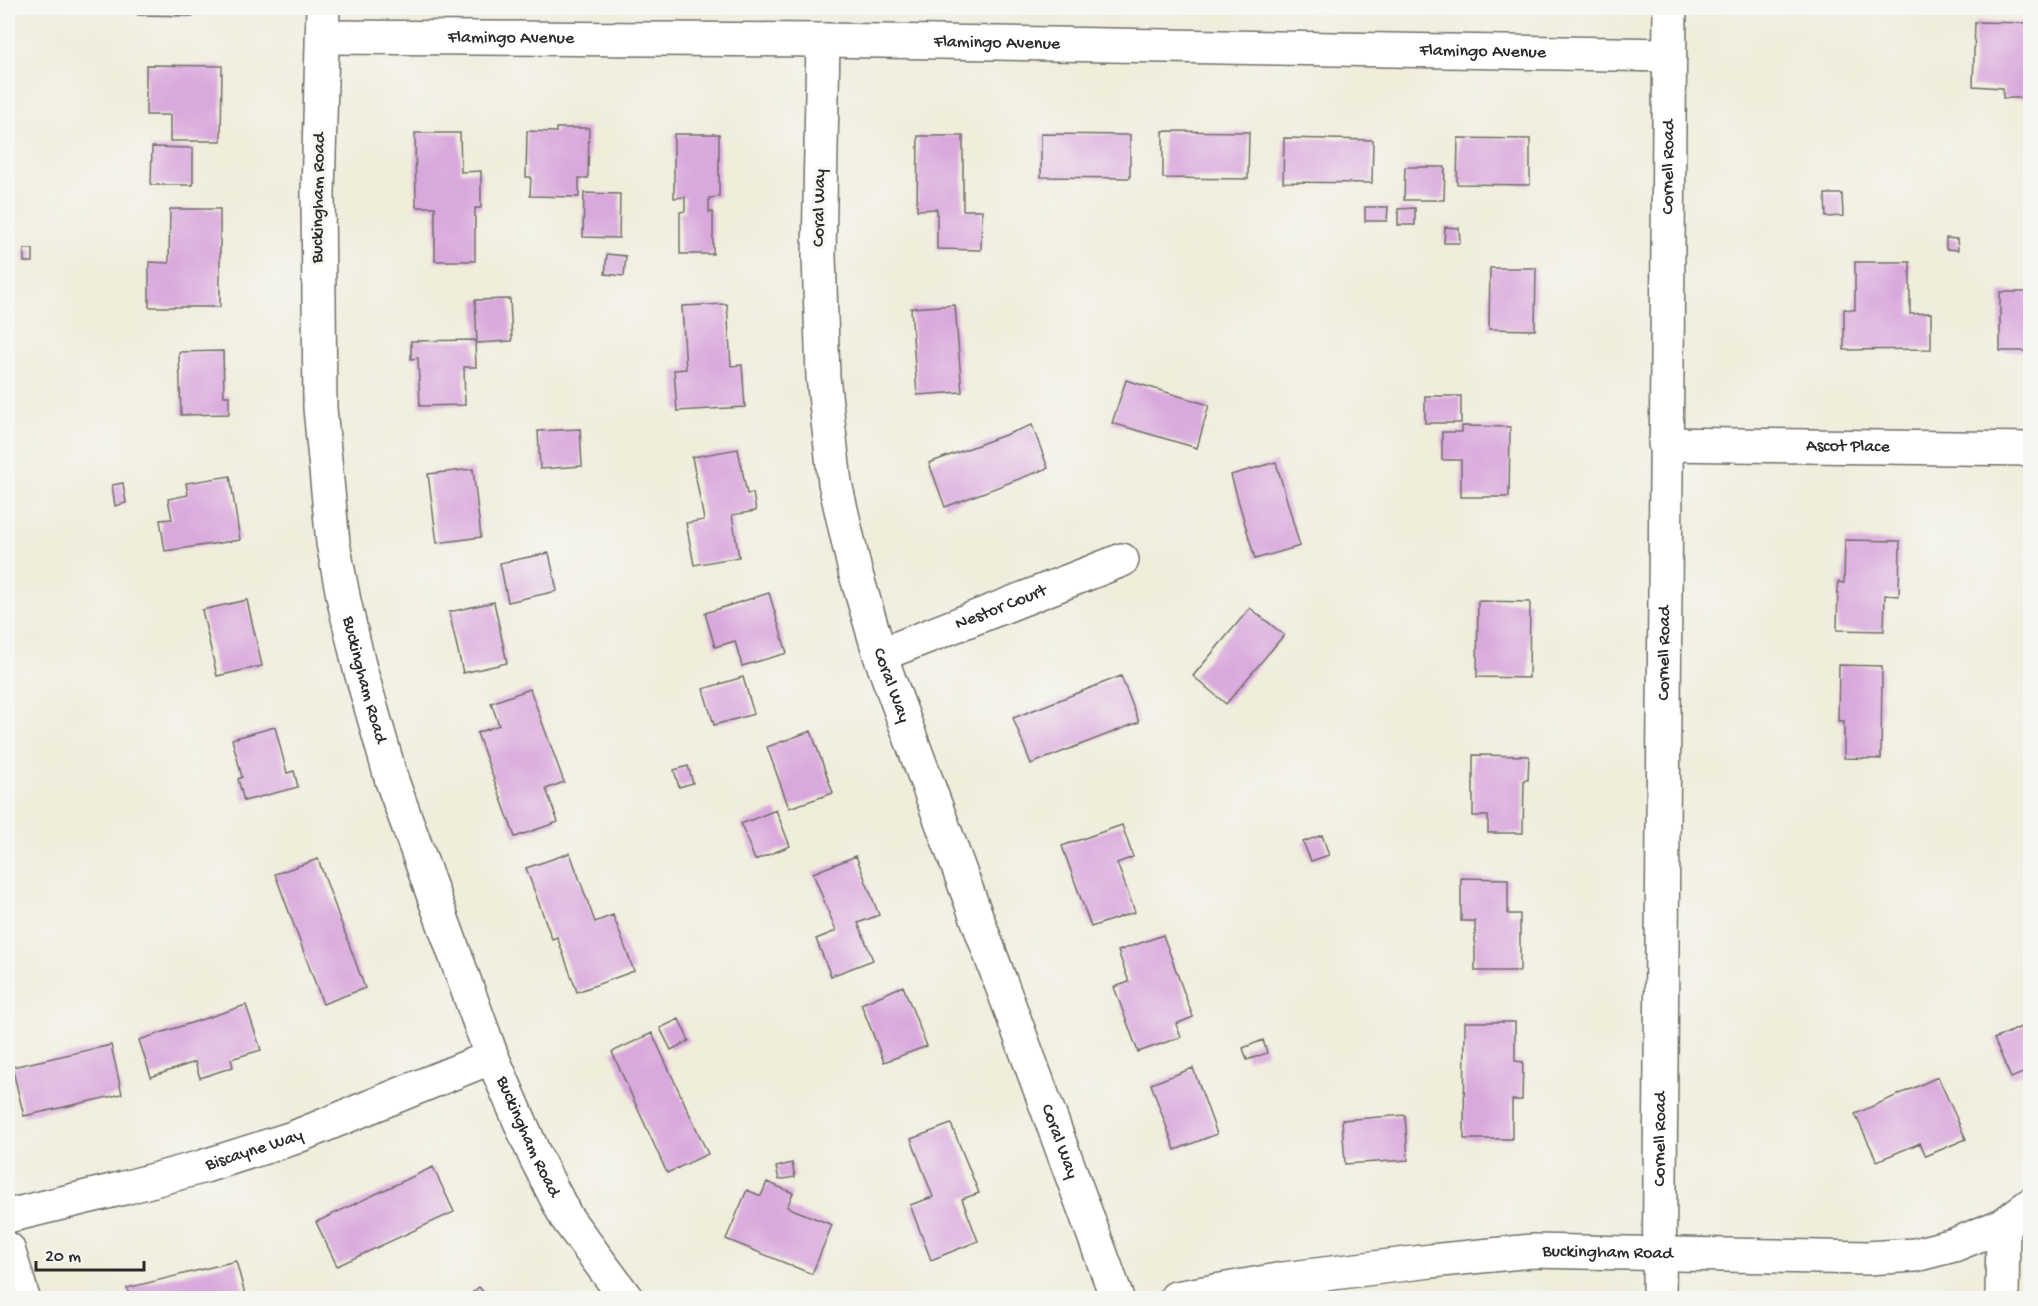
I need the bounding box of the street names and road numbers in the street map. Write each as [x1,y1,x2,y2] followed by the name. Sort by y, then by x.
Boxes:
[447,27,575,49] street label: Flamingo Avenue
[933,31,1061,55] street label: Flamingo Avenue
[1418,40,1547,63] street label: Flamingo Avenue
[1658,118,1680,215] street label: Cornell Road
[307,131,331,264] street label: Buckingham Road
[809,169,831,247] street label: Coral Way
[1806,435,1891,458] street label: Ascot Place
[952,580,1051,635] street label: Nestor Court
[1654,604,1675,701] street label: Cornell Road
[337,613,392,747] street label: Buckingham Road
[868,646,915,726] street label: Coral Way
[491,1072,565,1202] street label: Buckingham Road
[1649,1090,1671,1187] street label: Cornell Road
[1036,1101,1083,1182] street label: Coral Way
[202,1124,306,1176] street label: Biscayne Way
[1541,1241,1675,1264] street label: Buckingham Road

